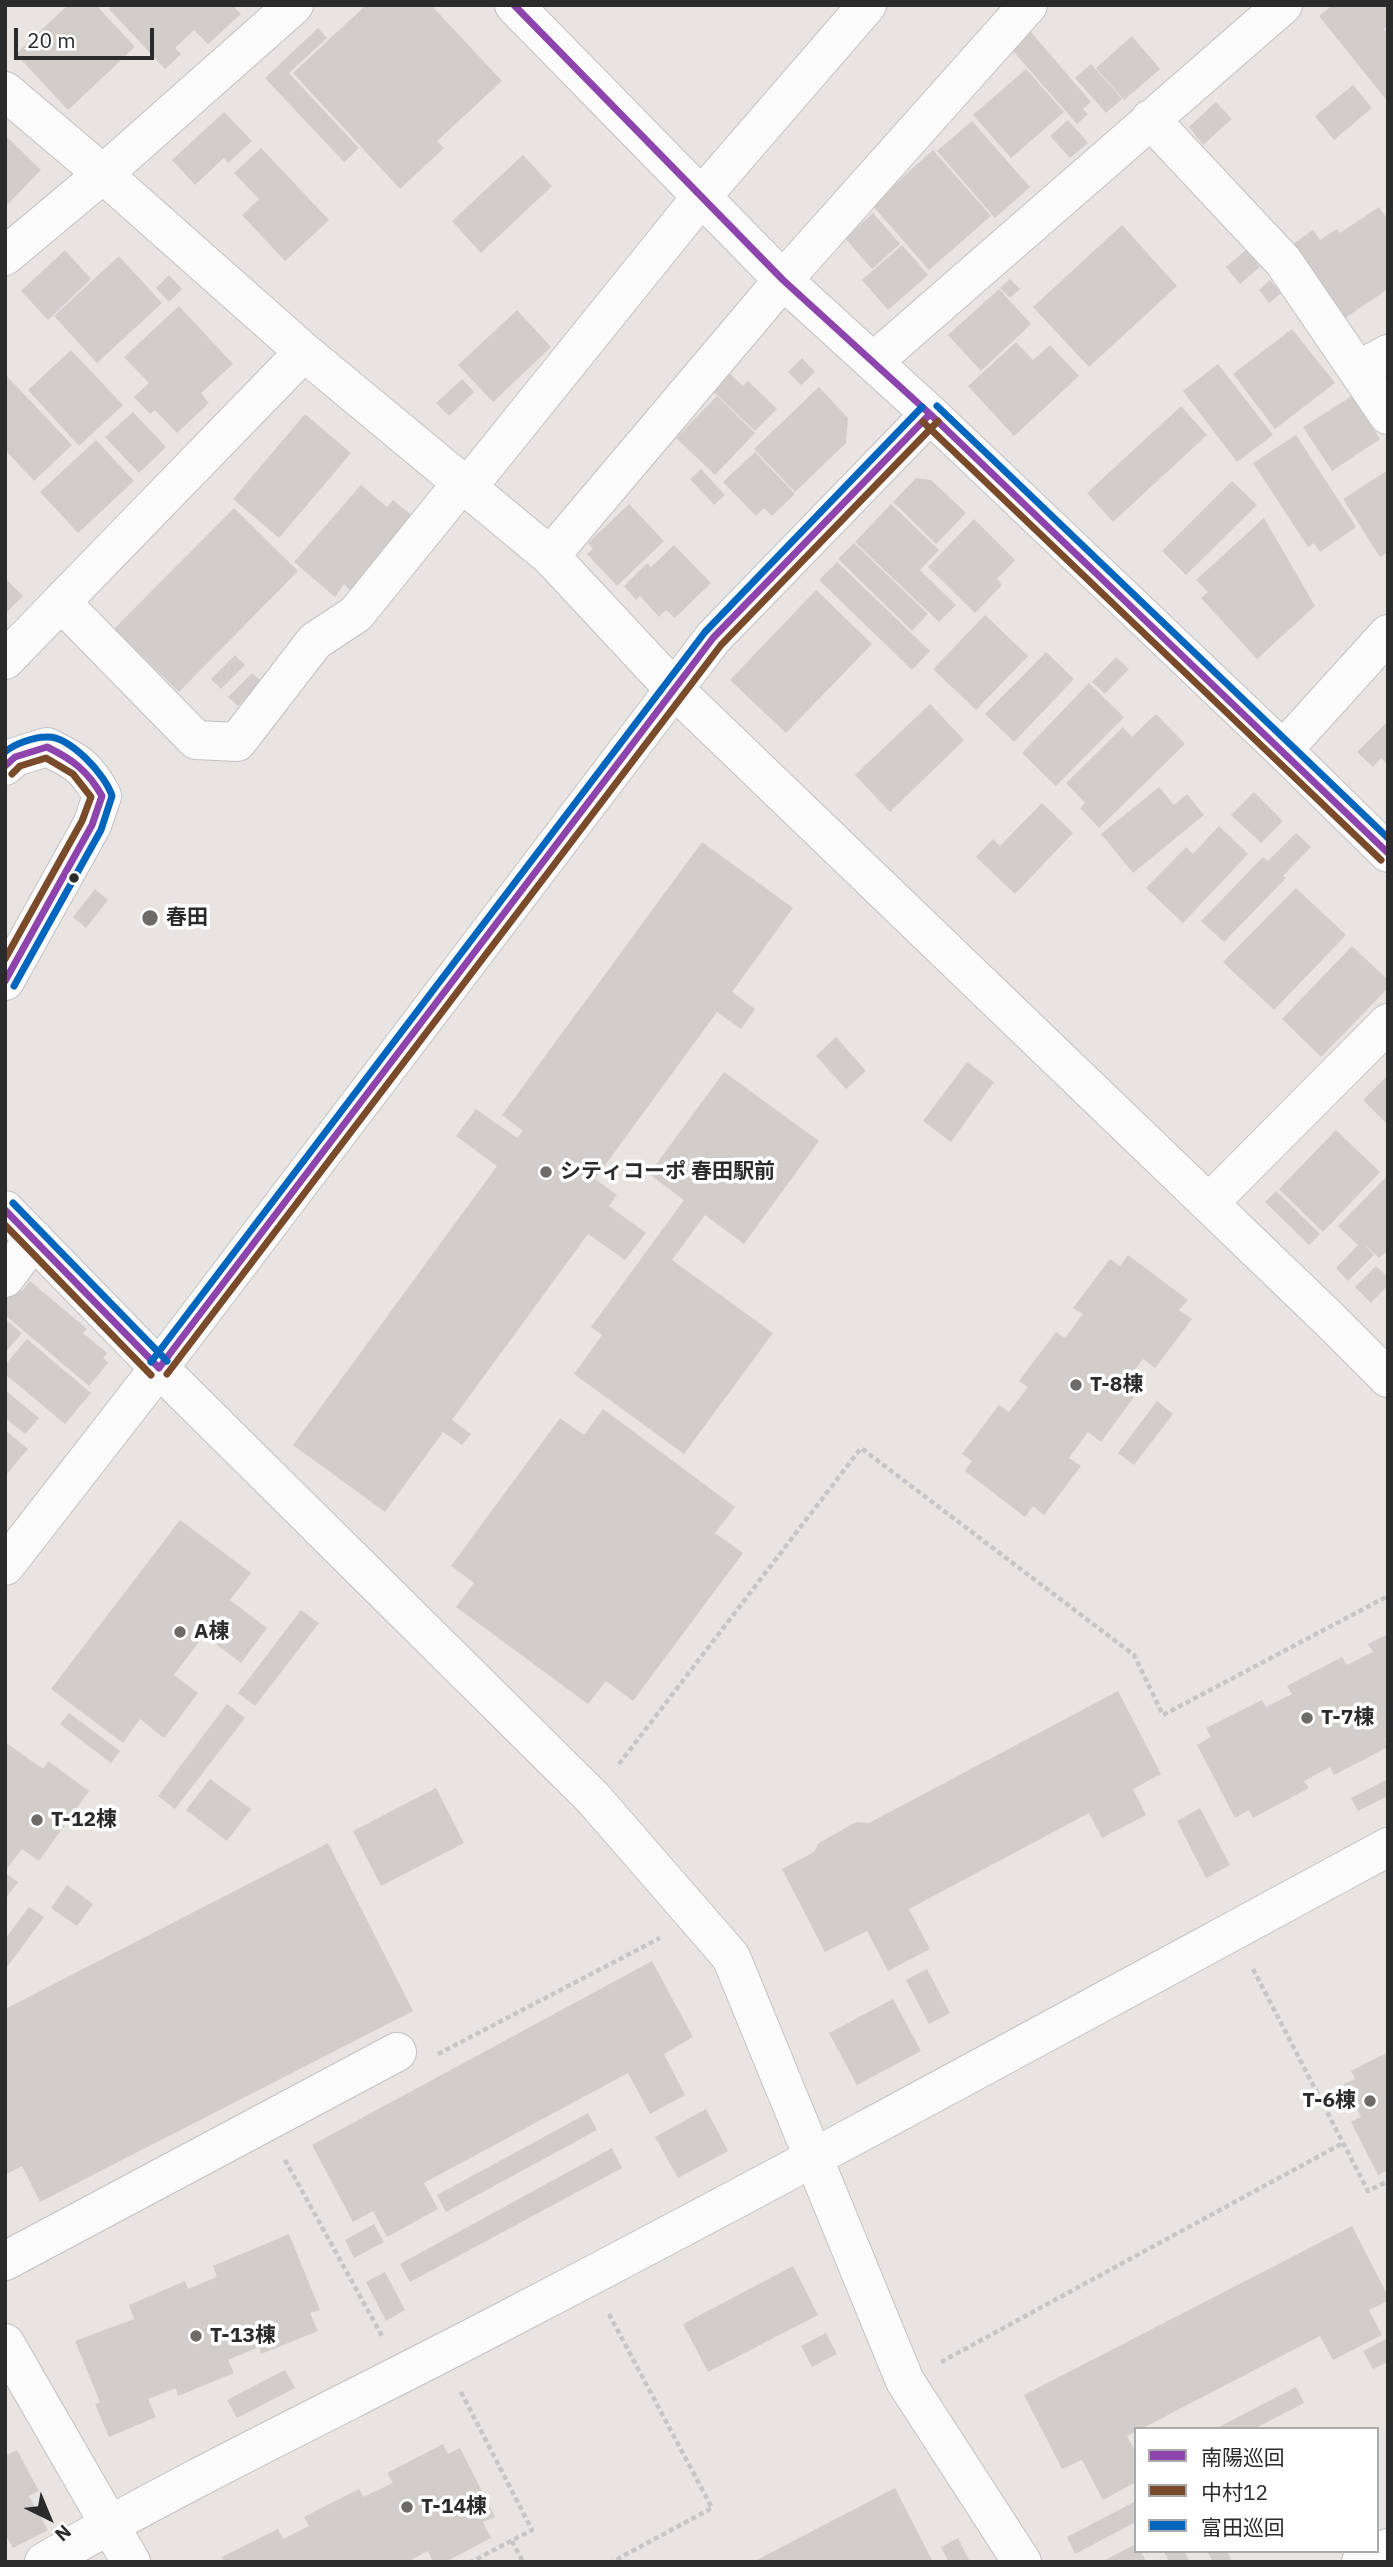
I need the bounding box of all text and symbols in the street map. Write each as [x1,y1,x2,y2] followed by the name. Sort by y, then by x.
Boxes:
[18,14,158,58] scale bar
[27,26,76,54] text: 20 m
[67,871,81,885] unlabelled marker
[166,905,208,931] place label: 春田
[140,908,160,928] marker: 春田
[560,1159,775,1185] place label: シティコーポ 春田駅前
[538,1164,554,1180] marker: シティコーポ 春田駅前
[1090,1372,1143,1398] place label: T-8棟
[1068,1377,1084,1393] marker: T-8棟
[194,1619,229,1645] place label: A棟
[172,1624,188,1640] marker: A棟
[1321,1705,1374,1731] place label: T-7棟
[1299,1710,1315,1726] marker: T-7棟
[51,1807,117,1833] place label: T-12棟
[29,1812,45,1828] marker: T-12棟
[1303,2088,1356,2114] place label: T-6棟
[1362,2093,1378,2109] marker: T-6棟
[210,2323,276,2349] place label: T-13棟
[188,2328,204,2344] marker: T-13棟
[1134,2427,1379,2553] legend
[1201,2443,1285,2471] text: 南陽巡回
[1201,2478,1268,2506] text: 中村12
[14,2483,84,2553] north arrow
[421,2494,487,2520] place label: T-14棟
[399,2499,415,2515] marker: T-14棟
[1201,2513,1285,2541] text: 富田巡回
[50,2520,77,2547] text: N

